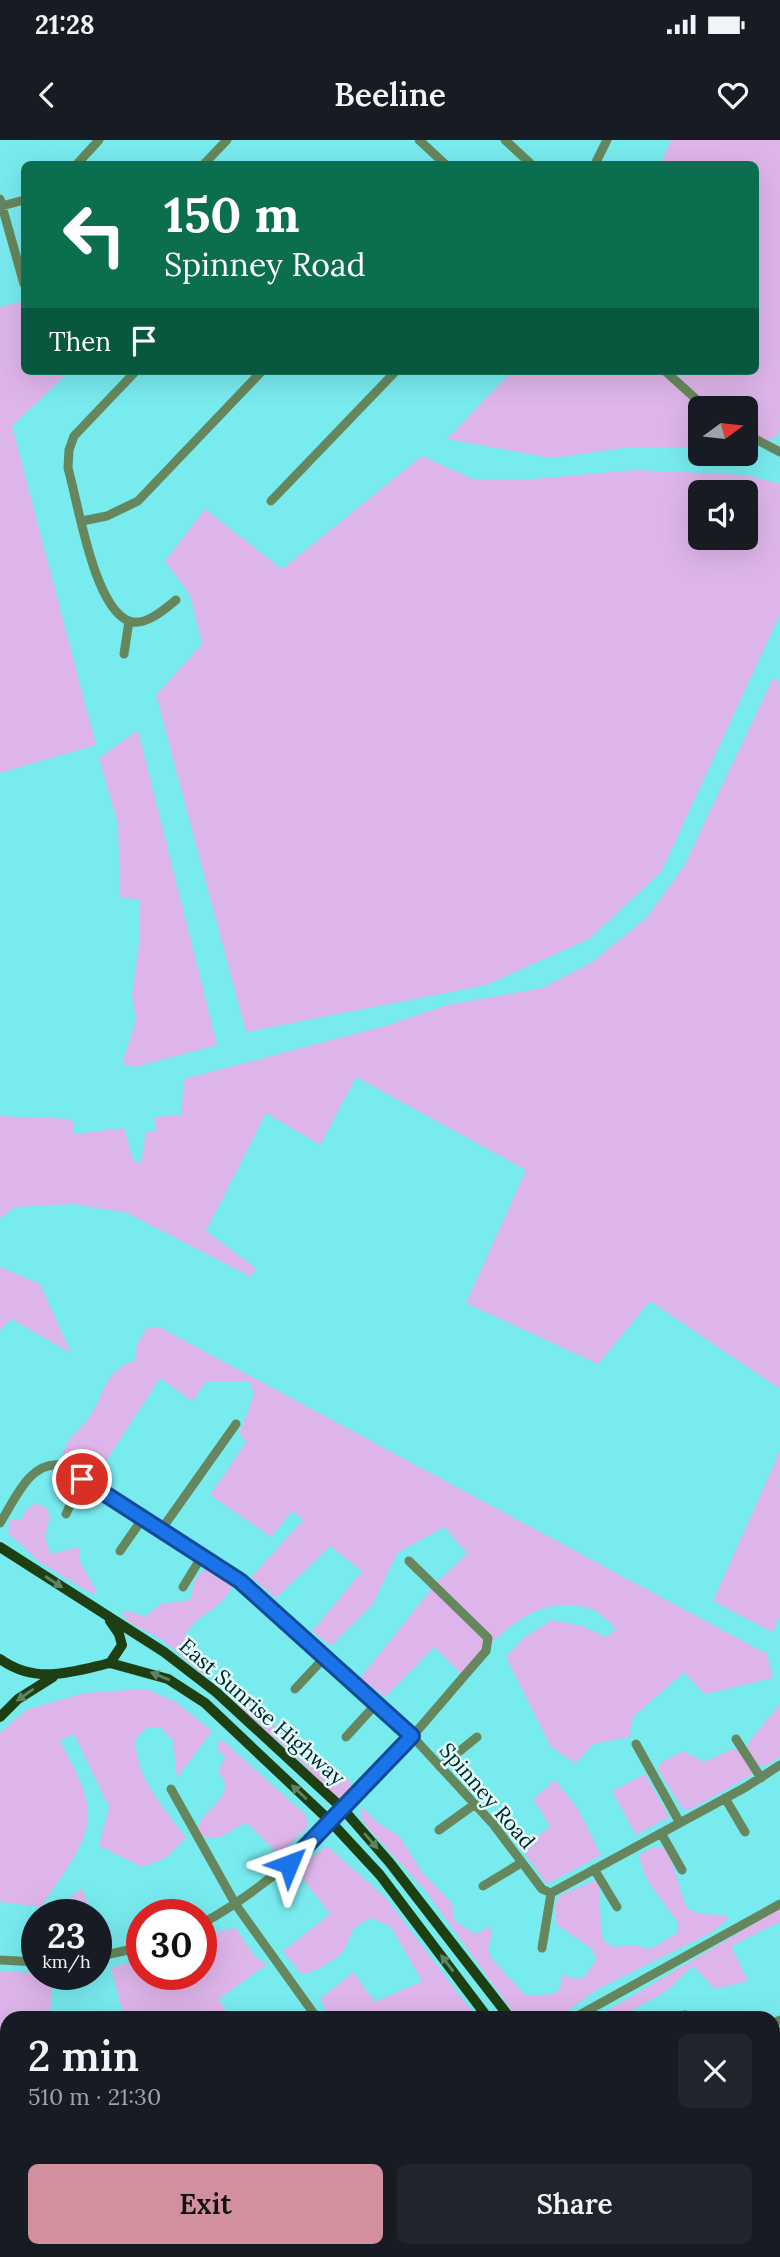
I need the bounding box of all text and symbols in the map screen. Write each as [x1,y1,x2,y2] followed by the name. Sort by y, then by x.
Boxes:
[35,8,95,41] text: 21:28
[334,74,446,115] text: Beeline
[28,76,66,114] icon: back
[714,76,752,114] icon: heart
[164,183,300,245] text: 150 m
[49,189,140,280] icon: left
[164,244,366,285] text: Spinney Road
[125,322,163,360] icon: arrive
[49,325,111,358] text: Then
[688,396,758,466] north arrow
[688,396,758,550] map controls
[688,480,758,550] button: sound
[52,1449,112,1509] pin
[63,1460,101,1498] icon: arrive
[44,1576,64,1589] one-way arrow
[174,1632,351,1791] street label: East Sunrise Highway
[150,1671,171,1682] one-way arrow
[16,1688,34,1702] one-way arrow
[434,1737,541,1854] street label: Spinney Road
[291,1784,308,1800] one-way arrow
[252,1827,326,1901] position arrow
[363,1832,379,1850] one-way arrow
[126,1899,217,1990] speed limit sign: 30
[47,1913,86,1958] text: 23
[42,1950,91,1973] text: km/h
[441,1954,455,1972] one-way arrow
[28,2029,139,2083] text: 2 min
[678,2034,752,2108] button: close
[28,2082,161,2111] text: 510 m · 21:30
[28,2164,383,2244] button: Exit
[397,2164,752,2244] button: Share

